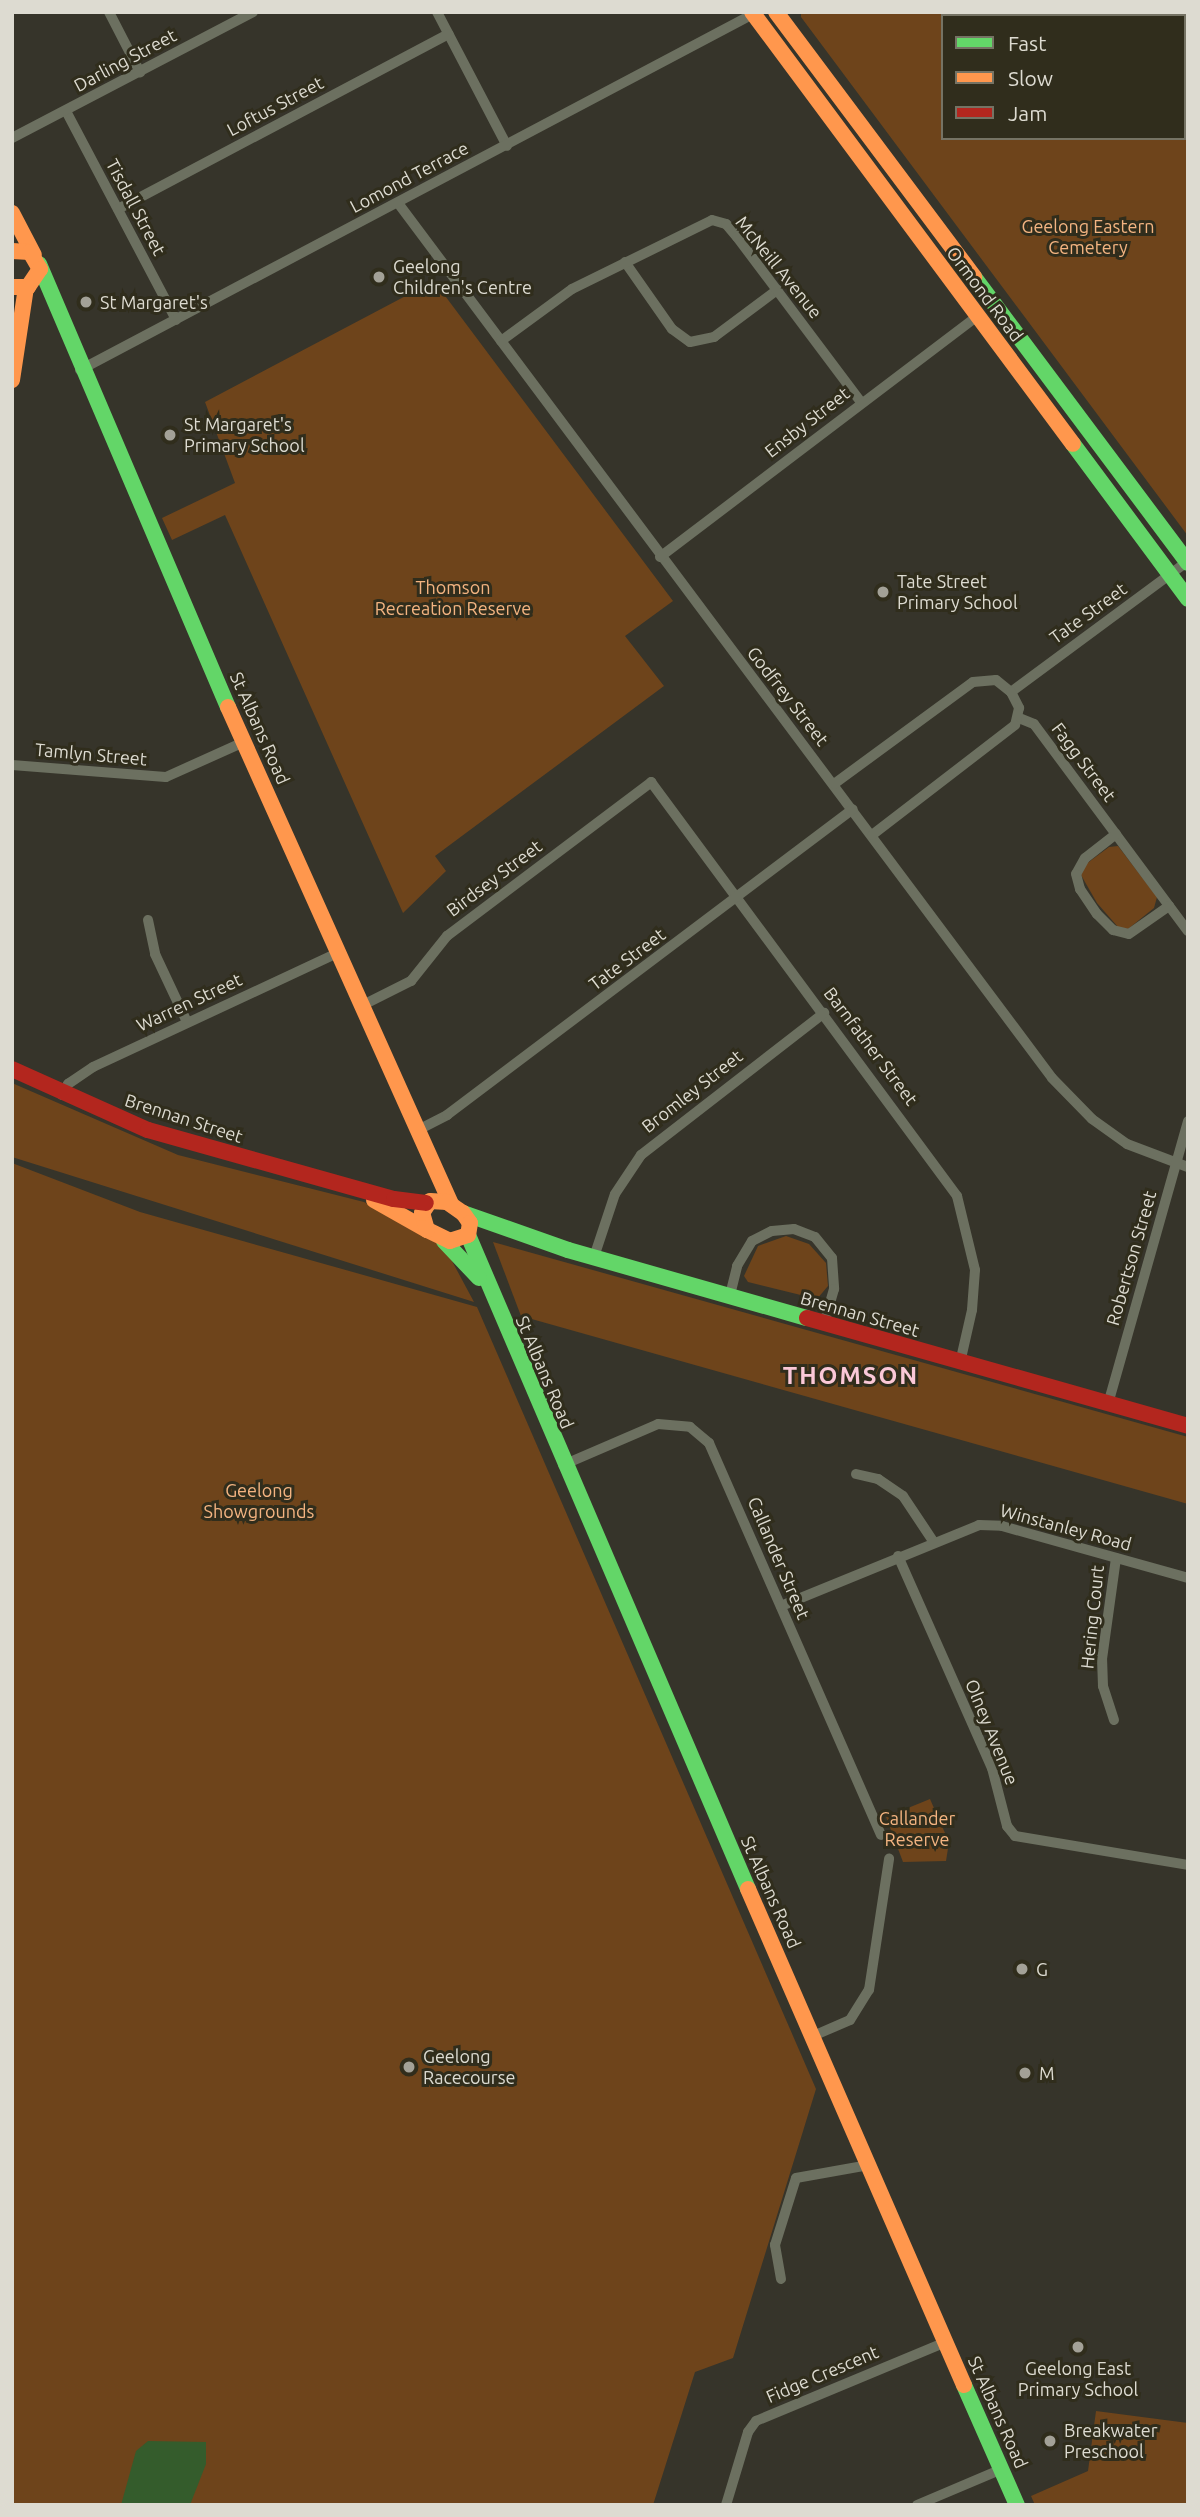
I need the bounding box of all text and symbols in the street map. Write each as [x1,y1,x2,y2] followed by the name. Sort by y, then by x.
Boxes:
[941,14,1186,140] legend
[70,24,180,96] street label: Darling Street
[1008,31,1046,55] text: Fast
[1008,66,1053,90] text: Slow
[223,72,327,140] street label: Loftus Street
[1008,101,1047,125] text: Jam
[346,137,472,217] street label: Lomond Terrace
[102,155,170,259] street label: Tisdall Street
[731,211,827,323] street label: McNeill Avenue
[1021,216,1155,258] park label: Geelong Eastern Cemetery
[942,242,1028,346] street label: Ormond Road
[393,256,532,298] place label: Geelong Children's Centre
[371,269,387,285] marker: Geelong Children's Centre
[100,291,208,313] place label: St Margaret's
[78,294,94,310] marker: St Margaret's
[760,382,854,462] street label: Ensby Street
[184,414,305,457] place label: St Margaret's Primary School
[162,427,178,443] marker: St Margaret's Primary School
[897,571,1018,614] place label: Tate Street Primary School
[375,577,531,620] park label: Thomson Recreation Reserve
[1045,578,1131,648] street label: Tate Street
[875,584,891,600] marker: Tate Street Primary School
[743,642,833,750] street label: Godfrey Street
[226,669,294,787] street label: St Albans Road
[1047,718,1121,806] street label: Fagg Street
[34,738,148,770] street label: Tamlyn Street
[442,835,546,921] street label: Birdsey Street
[585,923,669,995] street label: Tate Street
[133,968,245,1036] street label: Warren Street
[820,983,922,1109] street label: Barnfather Street
[637,1045,747,1137] street label: Bromley Street
[122,1089,246,1147] street label: Brennan Street
[1101,1188,1161,1328] street label: Robertson Street
[798,1287,922,1341] street label: Brennan Street
[512,1312,578,1432] street label: St Albans Road
[784,1362,918,1390] district label: THOMSON
[204,1480,314,1522] park label: Geelong Showgrounds
[743,1494,815,1622] street label: Callander Street
[998,1499,1134,1555] street label: Winstanley Road
[1076,1564,1108,1670] street label: Hering Court
[961,1676,1023,1788] street label: Olney Avenue
[879,1808,955,1850] park label: Callander Reserve
[737,1833,805,1951] street label: St Albans Road
[1036,1958,1048,1980] place label: G
[1014,1961,1030,1977] marker: G
[423,2046,515,2088] place label: Geelong Racecourse
[401,2059,417,2075] marker: Geelong Racecourse
[1039,2062,1055,2084] place label: M
[1017,2065,1033,2081] marker: M
[1070,2339,1086,2355] marker: Geelong East Primary School
[763,2341,881,2407] street label: Fidge Crescent
[964,2353,1032,2471] street label: St Albans Road
[1018,2358,1138,2400] place label: Geelong East Primary School
[1064,2420,1158,2462] place label: Breakwater Preschool
[1042,2433,1058,2449] marker: Breakwater Preschool

